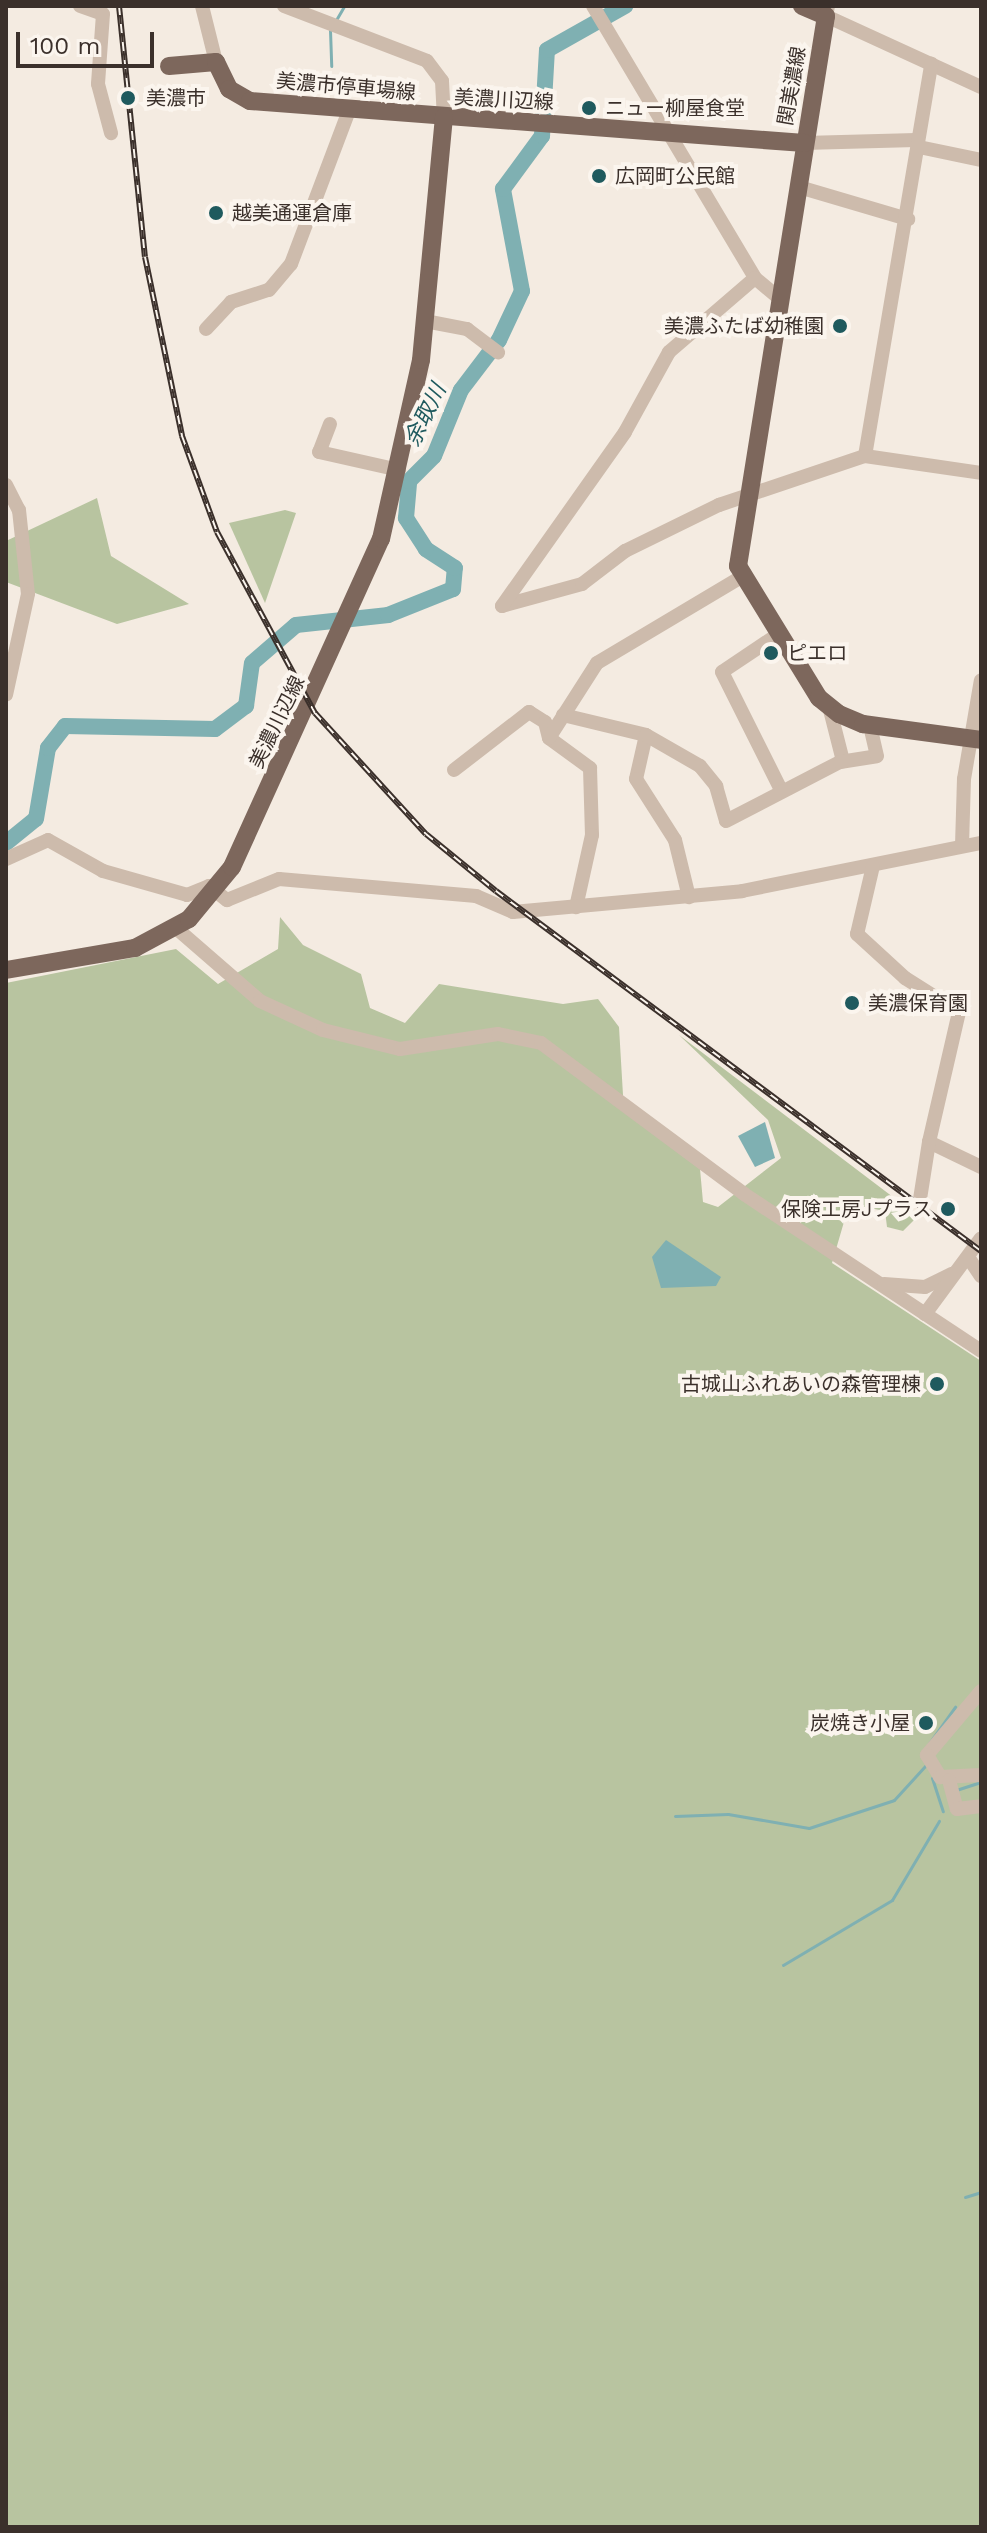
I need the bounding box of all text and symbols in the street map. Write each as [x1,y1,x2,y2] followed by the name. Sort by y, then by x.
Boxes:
[20,16,158,66] scale bar
[30,32,100,60] text: 100 m
[773,45,811,127] street label: 関美濃線
[275,69,417,105] street label: 美濃市停車場線
[453,85,555,115] street label: 美濃川辺線
[146,86,206,110] place label: 美濃市
[117,87,139,109] marker: 美濃市
[605,96,745,120] place label: ニュー柳屋食堂
[580,99,598,117] marker: ニュー柳屋食堂
[615,164,735,188] place label: 広岡町公民館
[590,167,608,185] marker: 広岡町公民館
[232,201,352,225] place label: 越美通運倉庫
[207,204,225,222] marker: 越美通運倉庫
[664,314,824,338] place label: 美濃ふたば幼稚園
[831,317,849,335] marker: 美濃ふたば幼稚園
[399,380,451,450] water label: 余取川
[787,641,847,665] place label: ピエロ
[762,644,780,662] marker: ピエロ
[244,672,310,772] street label: 美濃川辺線
[868,991,968,1015] place label: 美濃保育園
[843,994,861,1012] marker: 美濃保育園
[781,1197,932,1221] place label: 保険工房Jプラス
[939,1200,957,1218] marker: 保険工房Jプラス
[681,1372,921,1396] place label: 古城山ふれあいの森管理棟
[928,1375,946,1393] marker: 古城山ふれあいの森管理棟
[810,1711,910,1735] place label: 炭焼き小屋
[917,1714,935,1732] marker: 炭焼き小屋

